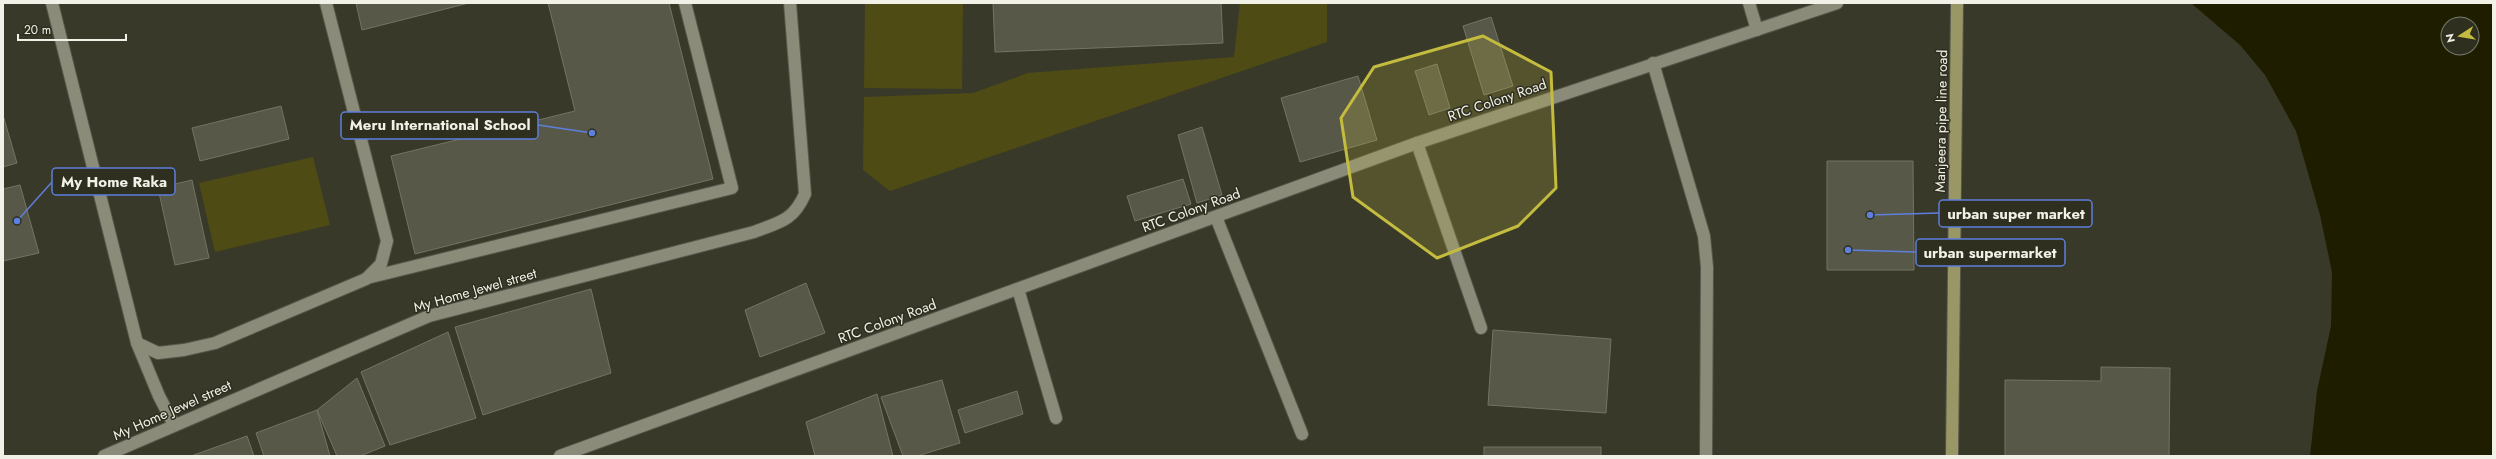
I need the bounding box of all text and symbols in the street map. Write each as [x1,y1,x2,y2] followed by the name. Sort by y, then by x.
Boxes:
[18,16,126,42] scale bar
[2440,16,2480,56] north arrow
[24,21,51,39] text: 20 m
[2441,32,2459,44] text: N
[1930,50,1952,192] street label: Manjeera pipe line road
[1445,74,1549,126] street label: RTC Colony Road
[341,112,538,139] callout: Meru International School
[349,114,531,136] text: Meru International School
[52,168,175,195] callout: My Home Raka
[61,171,167,193] text: My Home Raka
[1139,183,1243,237] street label: RTC Colony Road
[1939,200,2092,227] callout: urban super market
[1947,203,2085,225] text: urban super market
[1916,239,2065,266] callout: urban supermarket
[1923,242,2057,264] text: urban supermarket
[411,263,540,317] street label: My Home Jewel street
[835,294,939,348] street label: RTC Colony Road
[110,375,235,445] street label: My Home Jewel street

